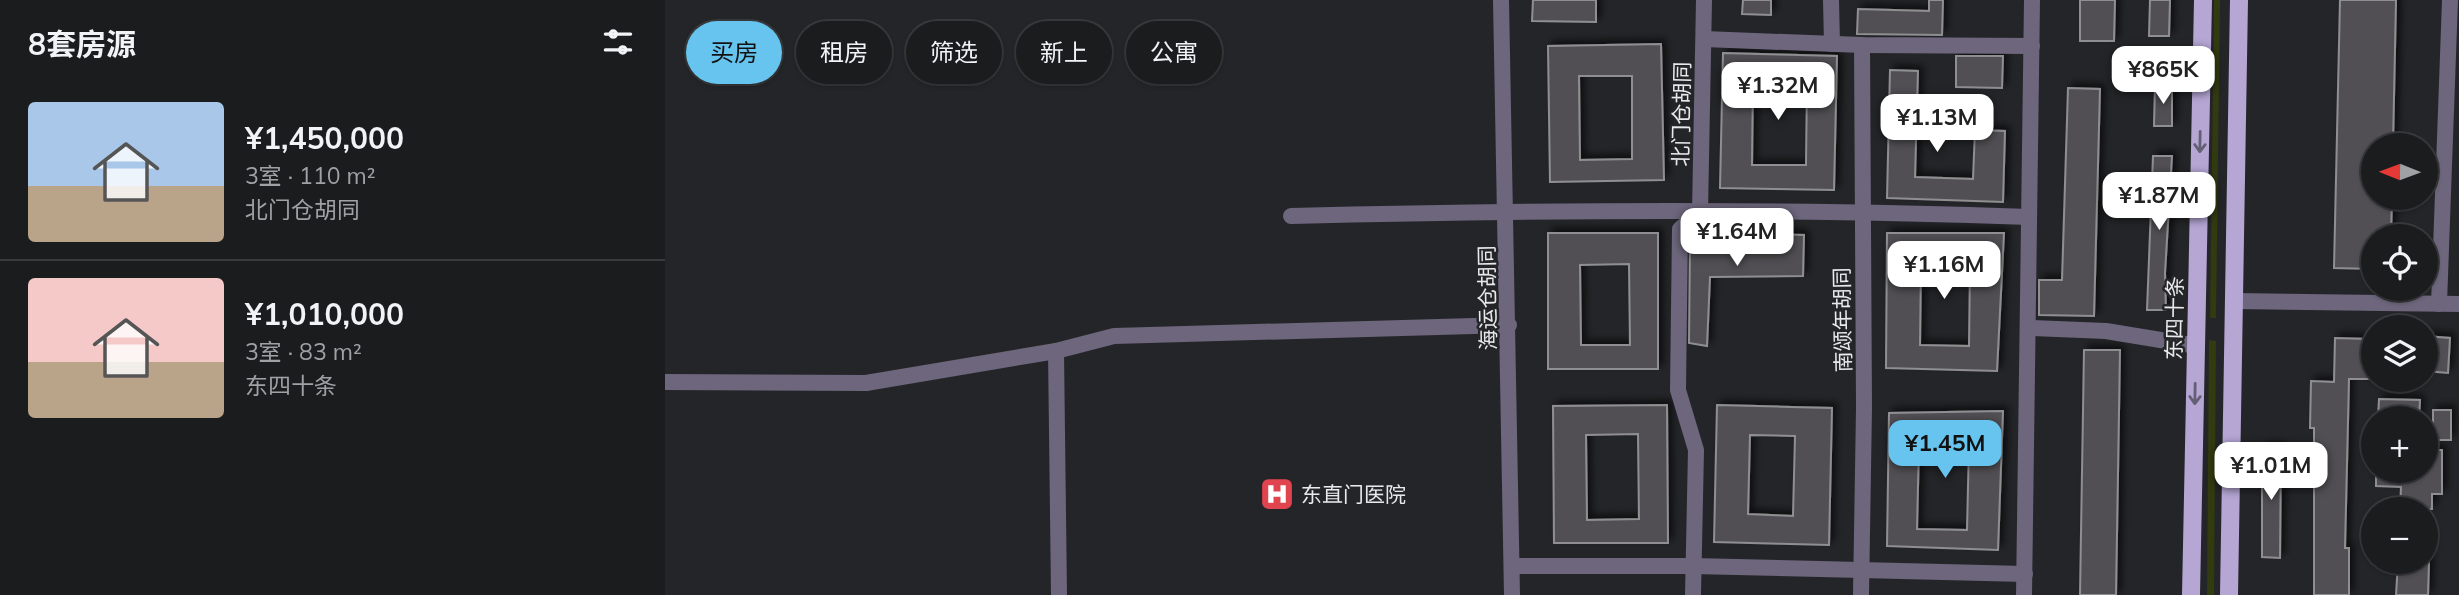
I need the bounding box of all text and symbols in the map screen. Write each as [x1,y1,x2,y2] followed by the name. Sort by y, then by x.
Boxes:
[686,21,782,84] chip: 买房
[796,21,892,84] chip: 租房
[906,21,1002,84] chip: 筛选
[1016,21,1112,84] chip: 新上
[1126,21,1222,84] chip: 公寓
[599,23,637,61] icon: filters
[28,25,136,63] text: 8套房源
[2114,46,2212,106] pin: ¥865K
[2128,54,2198,83] text: ¥865K
[1667,61,1695,167] street label: 北门仓胡同
[1721,62,1835,122] pin: ¥1.32M
[1738,70,1818,99] text: ¥1.32M
[1880,94,1994,154] pin: ¥1.13M
[1897,102,1977,131] text: ¥1.13M
[245,119,404,157] text: ¥1,450,000
[84,130,168,214] icon: home
[2193,130,2206,153] one-way arrow
[2361,133,2438,210] north arrow
[2361,133,2438,574] map controls
[245,161,375,190] text: 3室 · 110 m²
[2102,173,2216,232] pin: ¥1.87M
[2119,180,2199,209] text: ¥1.87M
[245,195,360,224] text: 北门仓胡同
[1680,208,1794,268] pin: ¥1.64M
[1697,216,1777,245] text: ¥1.64M
[2361,224,2438,301] button: locate
[1887,242,2001,301] pin: ¥1.16M
[1473,245,1501,351] street label: 海运仓胡同
[1904,249,1984,278] text: ¥1.16M
[1828,267,1856,373] street label: 南颂年胡同
[2160,276,2188,360] street label: 东四十条
[245,295,404,333] text: ¥1,010,000
[84,306,168,390] icon: home
[2361,315,2438,392] button: layers
[245,337,362,366] text: 3室 · 83 m²
[245,371,337,400] text: 东四十条
[2189,382,2202,405] one-way arrow
[2361,406,2438,483] button: +
[1888,420,2002,480] pin: ¥1.45M
[1905,428,1985,457] text: ¥1.45M
[2214,442,2328,502] pin: ¥1.01M
[2231,450,2311,479] text: ¥1.01M
[1258,475,1296,513] hospital icon: 东直门医院
[1301,481,1406,507] place label: 东直门医院
[2361,497,2438,574] button: −

